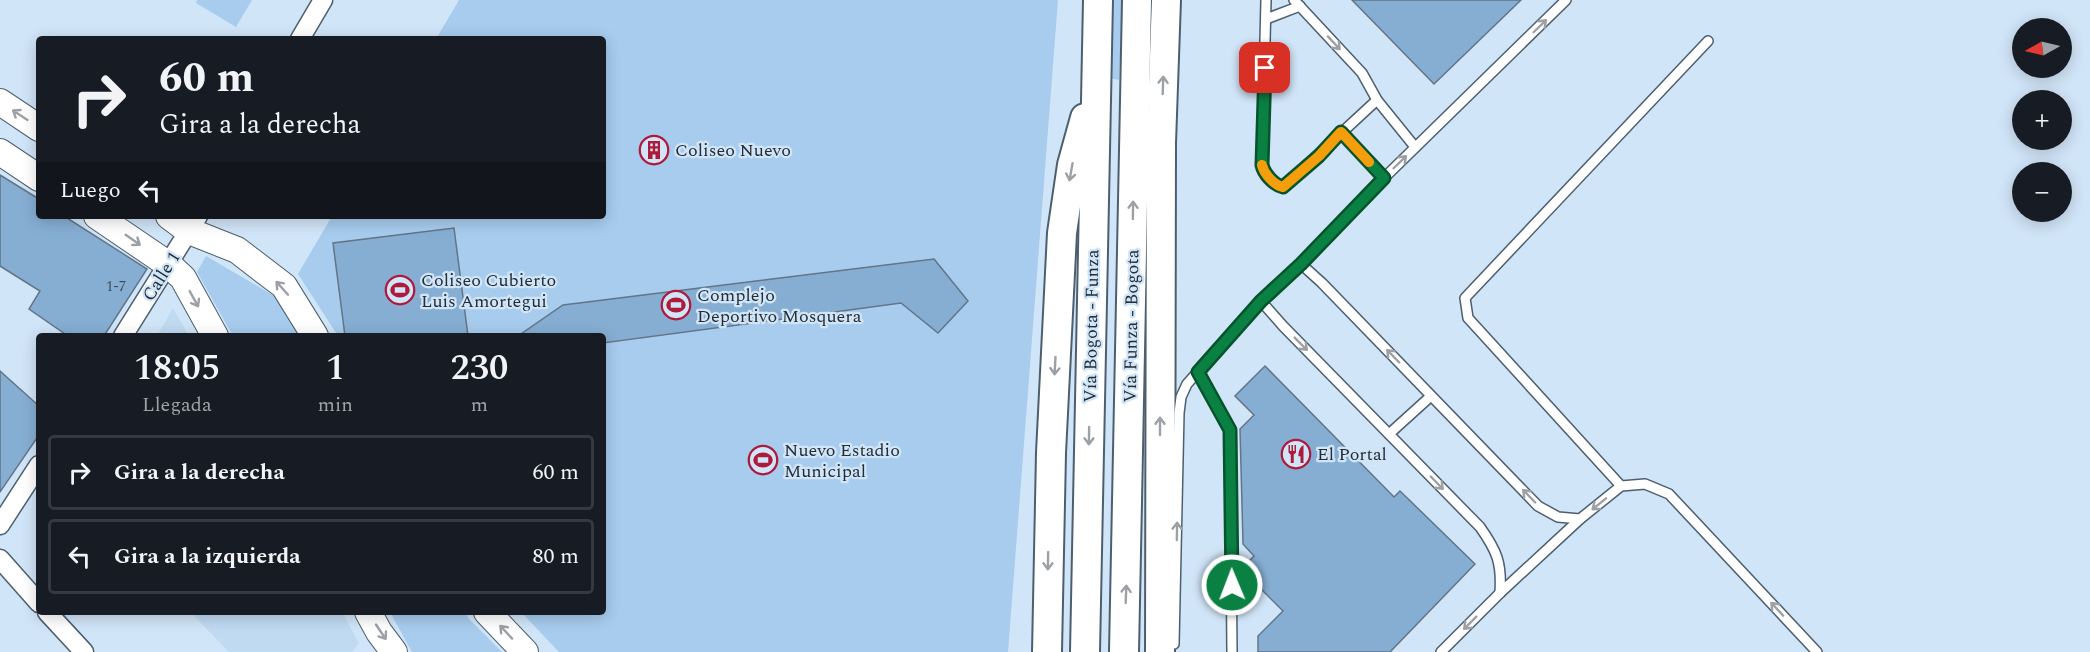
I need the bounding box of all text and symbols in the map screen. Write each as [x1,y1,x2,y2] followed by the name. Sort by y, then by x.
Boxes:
[1532,18,1547,33] one-way arrow
[2012,18,2072,78] north arrow
[2012,18,2072,222] map controls
[1327,35,1341,50] one-way arrow
[1239,42,1290,93] pin
[159,47,254,110] text: 60 m
[1248,51,1281,84] icon: arrive
[60,60,138,138] icon: right
[1158,75,1169,95] one-way arrow
[2012,90,2072,150] button: +
[159,104,361,146] text: Gira a la derecha
[12,109,28,121] one-way arrow
[638,134,670,166] building icon: Coliseo Nuevo
[675,137,791,164] place label: Coliseo Nuevo
[1393,155,1408,169] one-way arrow
[1066,162,1077,182] one-way arrow
[2012,162,2072,222] button: −
[60,174,121,207] text: Luego
[133,174,166,207] icon: left
[1127,200,1139,220] one-way arrow
[125,234,141,246] one-way arrow
[136,246,187,307] street label: Calle 1
[1077,249,1106,403] street label: Vía Bogota - Funza
[1117,249,1146,403] street label: Vía Funza - Bogota
[421,267,556,315] place label: Coliseo Cubierto Luis Amortegui
[384,274,416,306] sports icon: Coliseo Cubierto Luis Amortegui
[106,275,126,298] house number: 1-7
[275,280,289,295] one-way arrow
[697,282,862,330] place label: Complejo Deportivo Mosquera
[189,289,200,307] one-way arrow
[660,289,692,321] sports icon: Complejo Deportivo Mosquera
[1293,337,1308,352] one-way arrow
[134,341,220,396] text: 18:05
[326,341,345,396] text: 1
[450,341,508,396] text: 230
[1386,349,1401,364] one-way arrow
[1049,356,1060,376] one-way arrow
[142,390,212,420] text: Llegada
[318,390,353,420] text: min
[471,390,488,420] text: m
[1154,416,1165,436] one-way arrow
[1084,426,1095,446] one-way arrow
[784,437,900,485] place label: Nuevo Estadio Municipal
[1280,438,1312,470] restaurant icon: El Portal
[1317,441,1387,468] place label: El Portal
[747,444,779,476] sports icon: Nuevo Estadio Municipal
[63,456,96,489] icon: right
[114,456,285,489] text: Gira a la derecha
[533,456,579,489] text: 60 m
[1430,476,1445,491] one-way arrow
[1522,489,1536,504] one-way arrow
[1591,498,1607,511] one-way arrow
[1171,521,1182,541] one-way arrow
[63,540,96,573] icon: left
[114,540,301,573] text: Gira a la izquierda
[533,540,579,573] text: 80 m
[1042,551,1053,571] one-way arrow
[1200,553,1264,617] position arrow
[1120,584,1131,604] one-way arrow
[1770,602,1784,617] one-way arrow
[1463,615,1478,630] one-way arrow
[374,624,387,641] one-way arrow
[499,625,513,640] one-way arrow

